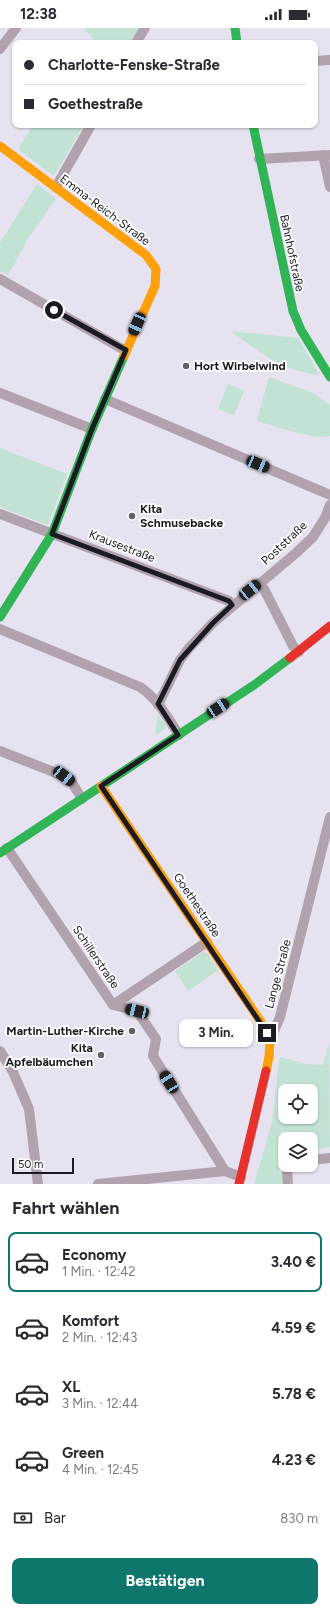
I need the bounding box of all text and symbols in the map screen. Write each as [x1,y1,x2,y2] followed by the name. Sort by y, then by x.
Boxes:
[20,5,57,23] text: 12:38
[48,56,220,74] text: Charlotte-Fenske-Straße
[48,95,143,113] text: Goethestraße
[57,172,153,249] street label: Emma-Reich-Straße
[277,213,307,293] street label: Bahnhofstraße
[45,301,63,319] route start
[127,311,147,337] car
[194,359,286,373] place label: Hort Wirbelwind
[181,361,191,371] marker: Hort Wirbelwind
[245,454,271,474] car
[140,502,223,530] place label: Kita Schmusebacke
[127,511,137,521] marker: Kita Schmusebacke
[258,518,310,568] street label: Poststraße
[87,527,158,565] street label: Krausestraße
[237,578,263,602] car
[205,696,231,720] car
[51,764,77,788] car
[170,870,224,940] street label: Goethestraße
[70,923,122,991] street label: Schillerstraße
[262,937,294,1010] street label: Lange Straße
[124,1002,150,1020] car
[179,1019,253,1047] callout: 3 Min.
[6,1024,124,1038] place label: Martin-Luther-Kirche
[258,1024,276,1042] route end
[198,1025,234,1040] text: 3 Min.
[127,1026,137,1036] marker: Martin-Luther-Kirche
[5,1041,93,1069] place label: Kita Apfelbäumchen
[96,1050,106,1060] marker: Kita Apfelbäumchen
[158,1069,180,1095] car
[278,1084,318,1172] map controls
[278,1084,318,1124] button: locate
[278,1132,318,1172] button: layers
[12,1156,74,1175] scale bar
[18,1158,43,1171] text: 50 m
[12,1197,119,1219] text: Fahrt wählen
[14,1244,50,1280] icon: car
[62,1246,127,1264] text: Economy
[271,1253,316,1271] text: 3.40 €
[62,1264,136,1279] text: 1 Min. · 12:42
[14,1310,50,1346] icon: car
[62,1312,119,1330] text: Komfort
[271,1319,316,1337] text: 4.59 €
[62,1330,137,1345] text: 2 Min. · 12:43
[14,1376,50,1412] icon: car
[62,1378,80,1396] text: XL
[272,1385,316,1403] text: 5.78 €
[62,1396,138,1411] text: 3 Min. · 12:44
[14,1442,50,1478] icon: car
[62,1444,104,1462] text: Green
[272,1451,316,1469] text: 4.23 €
[62,1462,138,1477] text: 4 Min. · 12:45
[12,1507,34,1529] icon: cash
[44,1509,66,1527] text: Bar
[280,1511,318,1526] text: 830 m
[12,1558,318,1604] button: Bestätigen

